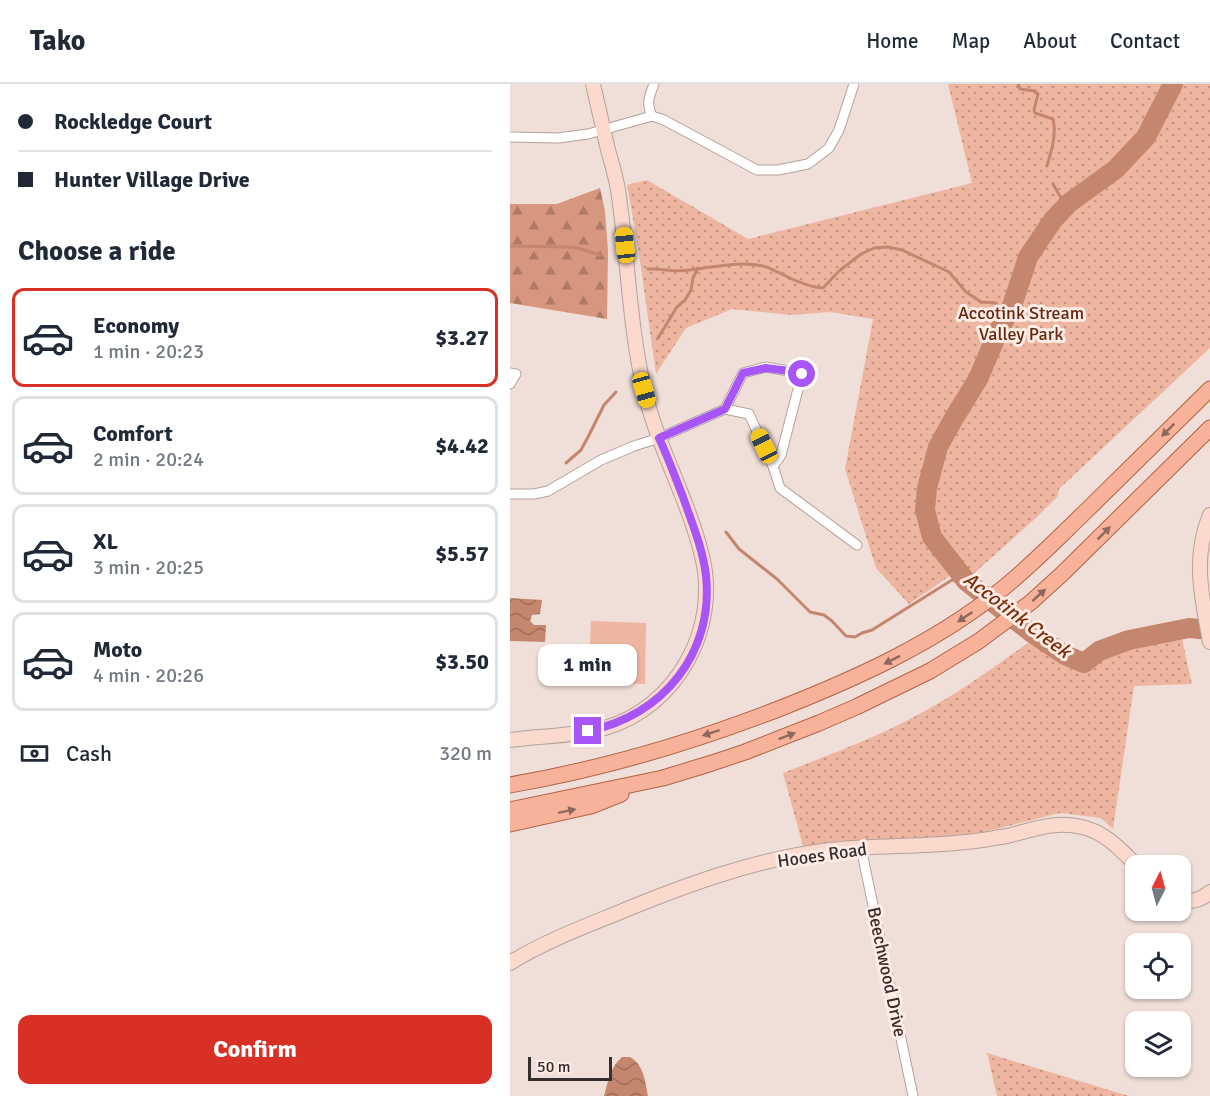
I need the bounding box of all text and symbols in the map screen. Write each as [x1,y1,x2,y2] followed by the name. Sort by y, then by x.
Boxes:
[30,24,85,58] text: Tako
[866,28,919,54] text: Home
[952,28,990,54] text: Map
[1023,28,1077,54] text: About
[1110,28,1180,54] text: Contact
[54,108,212,135] text: Rockledge Court
[54,166,250,193] text: Hunter Village Drive
[614,226,636,264] car
[18,235,176,268] text: Choose a ride
[958,302,1084,345] park label: Accotink Stream Valley Park
[21,311,75,365] icon: car
[93,312,179,339] text: Economy
[435,324,489,351] text: $3.27
[93,339,204,364] text: 1 min · 20:23
[788,360,815,387] route start
[630,370,658,410] car
[21,419,75,473] icon: car
[93,420,173,447] text: Comfort
[1162,422,1176,436] one-way arrow
[748,426,780,466] car
[435,432,489,459] text: $4.42
[93,447,204,472] text: 2 min · 20:24
[1096,526,1110,540] one-way arrow
[21,527,75,581] icon: car
[93,528,118,555] text: XL
[435,540,489,567] text: $5.57
[93,555,204,580] text: 3 min · 20:25
[958,567,1077,665] water label: Accotink Creek
[1031,588,1046,602] one-way arrow
[957,611,973,623] one-way arrow
[21,635,75,689] icon: car
[93,636,142,663] text: Moto
[538,644,638,686] callout: 1 min
[435,648,489,675] text: $3.50
[563,652,612,677] text: 1 min
[883,655,900,664] one-way arrow
[93,663,204,688] text: 4 min · 20:26
[574,717,601,744] route end
[702,729,720,739] one-way arrow
[778,731,796,740] one-way arrow
[18,737,51,770] icon: cash
[66,740,112,767] text: Cash
[439,741,492,766] text: 320 m
[558,806,576,816] one-way arrow
[776,838,868,872] street label: Hooes Road
[1125,855,1191,921] north arrow
[1125,855,1191,1077] map controls
[863,905,911,1039] street label: Beechwood Drive
[1125,933,1191,999] button: locate
[1125,1011,1191,1077] button: layers
[18,1015,492,1084] button: Confirm
[528,1054,612,1082] scale bar
[537,1057,571,1077] text: 50 m

